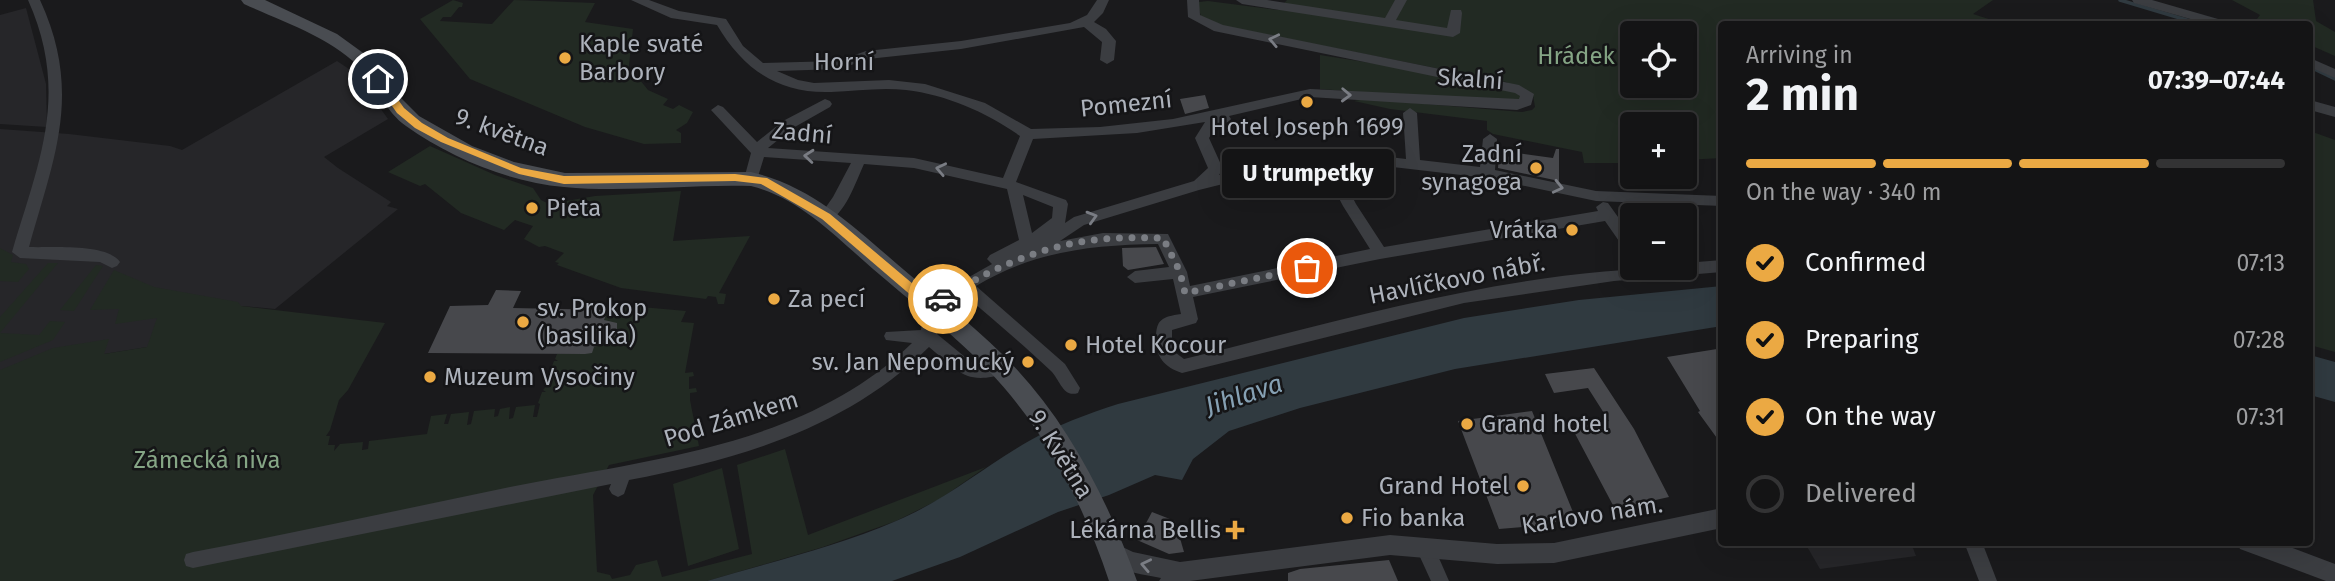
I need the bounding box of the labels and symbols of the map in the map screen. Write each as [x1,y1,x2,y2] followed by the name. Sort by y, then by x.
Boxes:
[579,30,703,86] place label: Kaple svaté Barbory
[1268,34,1280,48] one-way arrow
[1537,42,1615,70] park label: Hrádek
[814,48,874,76] street label: Horní
[348,49,408,109] pin
[557,50,573,66] marker: Kaple svaté Barbory
[1436,63,1504,95] street label: Skalní
[1079,85,1173,123] street label: Pomezní
[1341,87,1352,102] one-way arrow
[1299,94,1315,110] marker: Hotel Joseph 1699
[451,102,553,162] street label: 9. května
[1210,113,1404,141] place label: Hotel Joseph 1699
[771,116,834,150] street label: Zadní
[1421,140,1522,196] place label: Zadní synagoga
[803,149,814,164] one-way arrow
[1221,149,1393,198] callout: U trumpetky
[1528,160,1544,176] marker: Zadní synagoga
[935,163,947,178] one-way arrow
[1552,179,1564,194] one-way arrow
[546,194,601,222] place label: Pieta
[524,200,540,216] marker: Pieta
[1086,211,1098,225] one-way arrow
[1490,216,1558,244] place label: Vrátka
[1564,222,1580,238] marker: Vrátka
[1277,238,1337,298] pin
[1367,248,1547,310] street label: Havlíčkovo nábř.
[908,264,978,334] courier
[788,285,865,313] place label: Za pecí
[766,291,782,307] marker: Za pecí
[537,294,647,350] place label: sv. Prokop (basilika)
[515,314,531,330] marker: sv. Prokop (basilika)
[1085,331,1227,359] place label: Hotel Kocour
[1063,337,1079,353] marker: Hotel Kocour
[812,348,1014,376] place label: sv. Jan Nepomucký
[1020,354,1036,370] marker: sv. Jan Nepomucký
[444,363,635,391] place label: Muzeum Vysočiny
[1199,368,1287,423] water label: Jihlava
[422,369,438,385] marker: Muzeum Vysočiny
[660,385,802,453] street label: Pod Zámkem
[1023,405,1099,503] street label: 9. Května
[1481,410,1609,438] place label: Grand hotel
[1459,416,1475,432] marker: Grand hotel
[134,446,281,474] park label: Zámecká niva
[1379,472,1509,500] place label: Grand Hotel
[1515,478,1531,494] marker: Grand Hotel
[1519,490,1665,540] street label: Karlovo nám.
[1361,504,1465,532] place label: Fio banka
[1339,510,1355,526] marker: Fio banka
[1069,516,1221,544] place label: Lékárna Bellis
[1227,522,1243,538] marker: Lékárna Bellis
[1141,559,1153,573] one-way arrow

